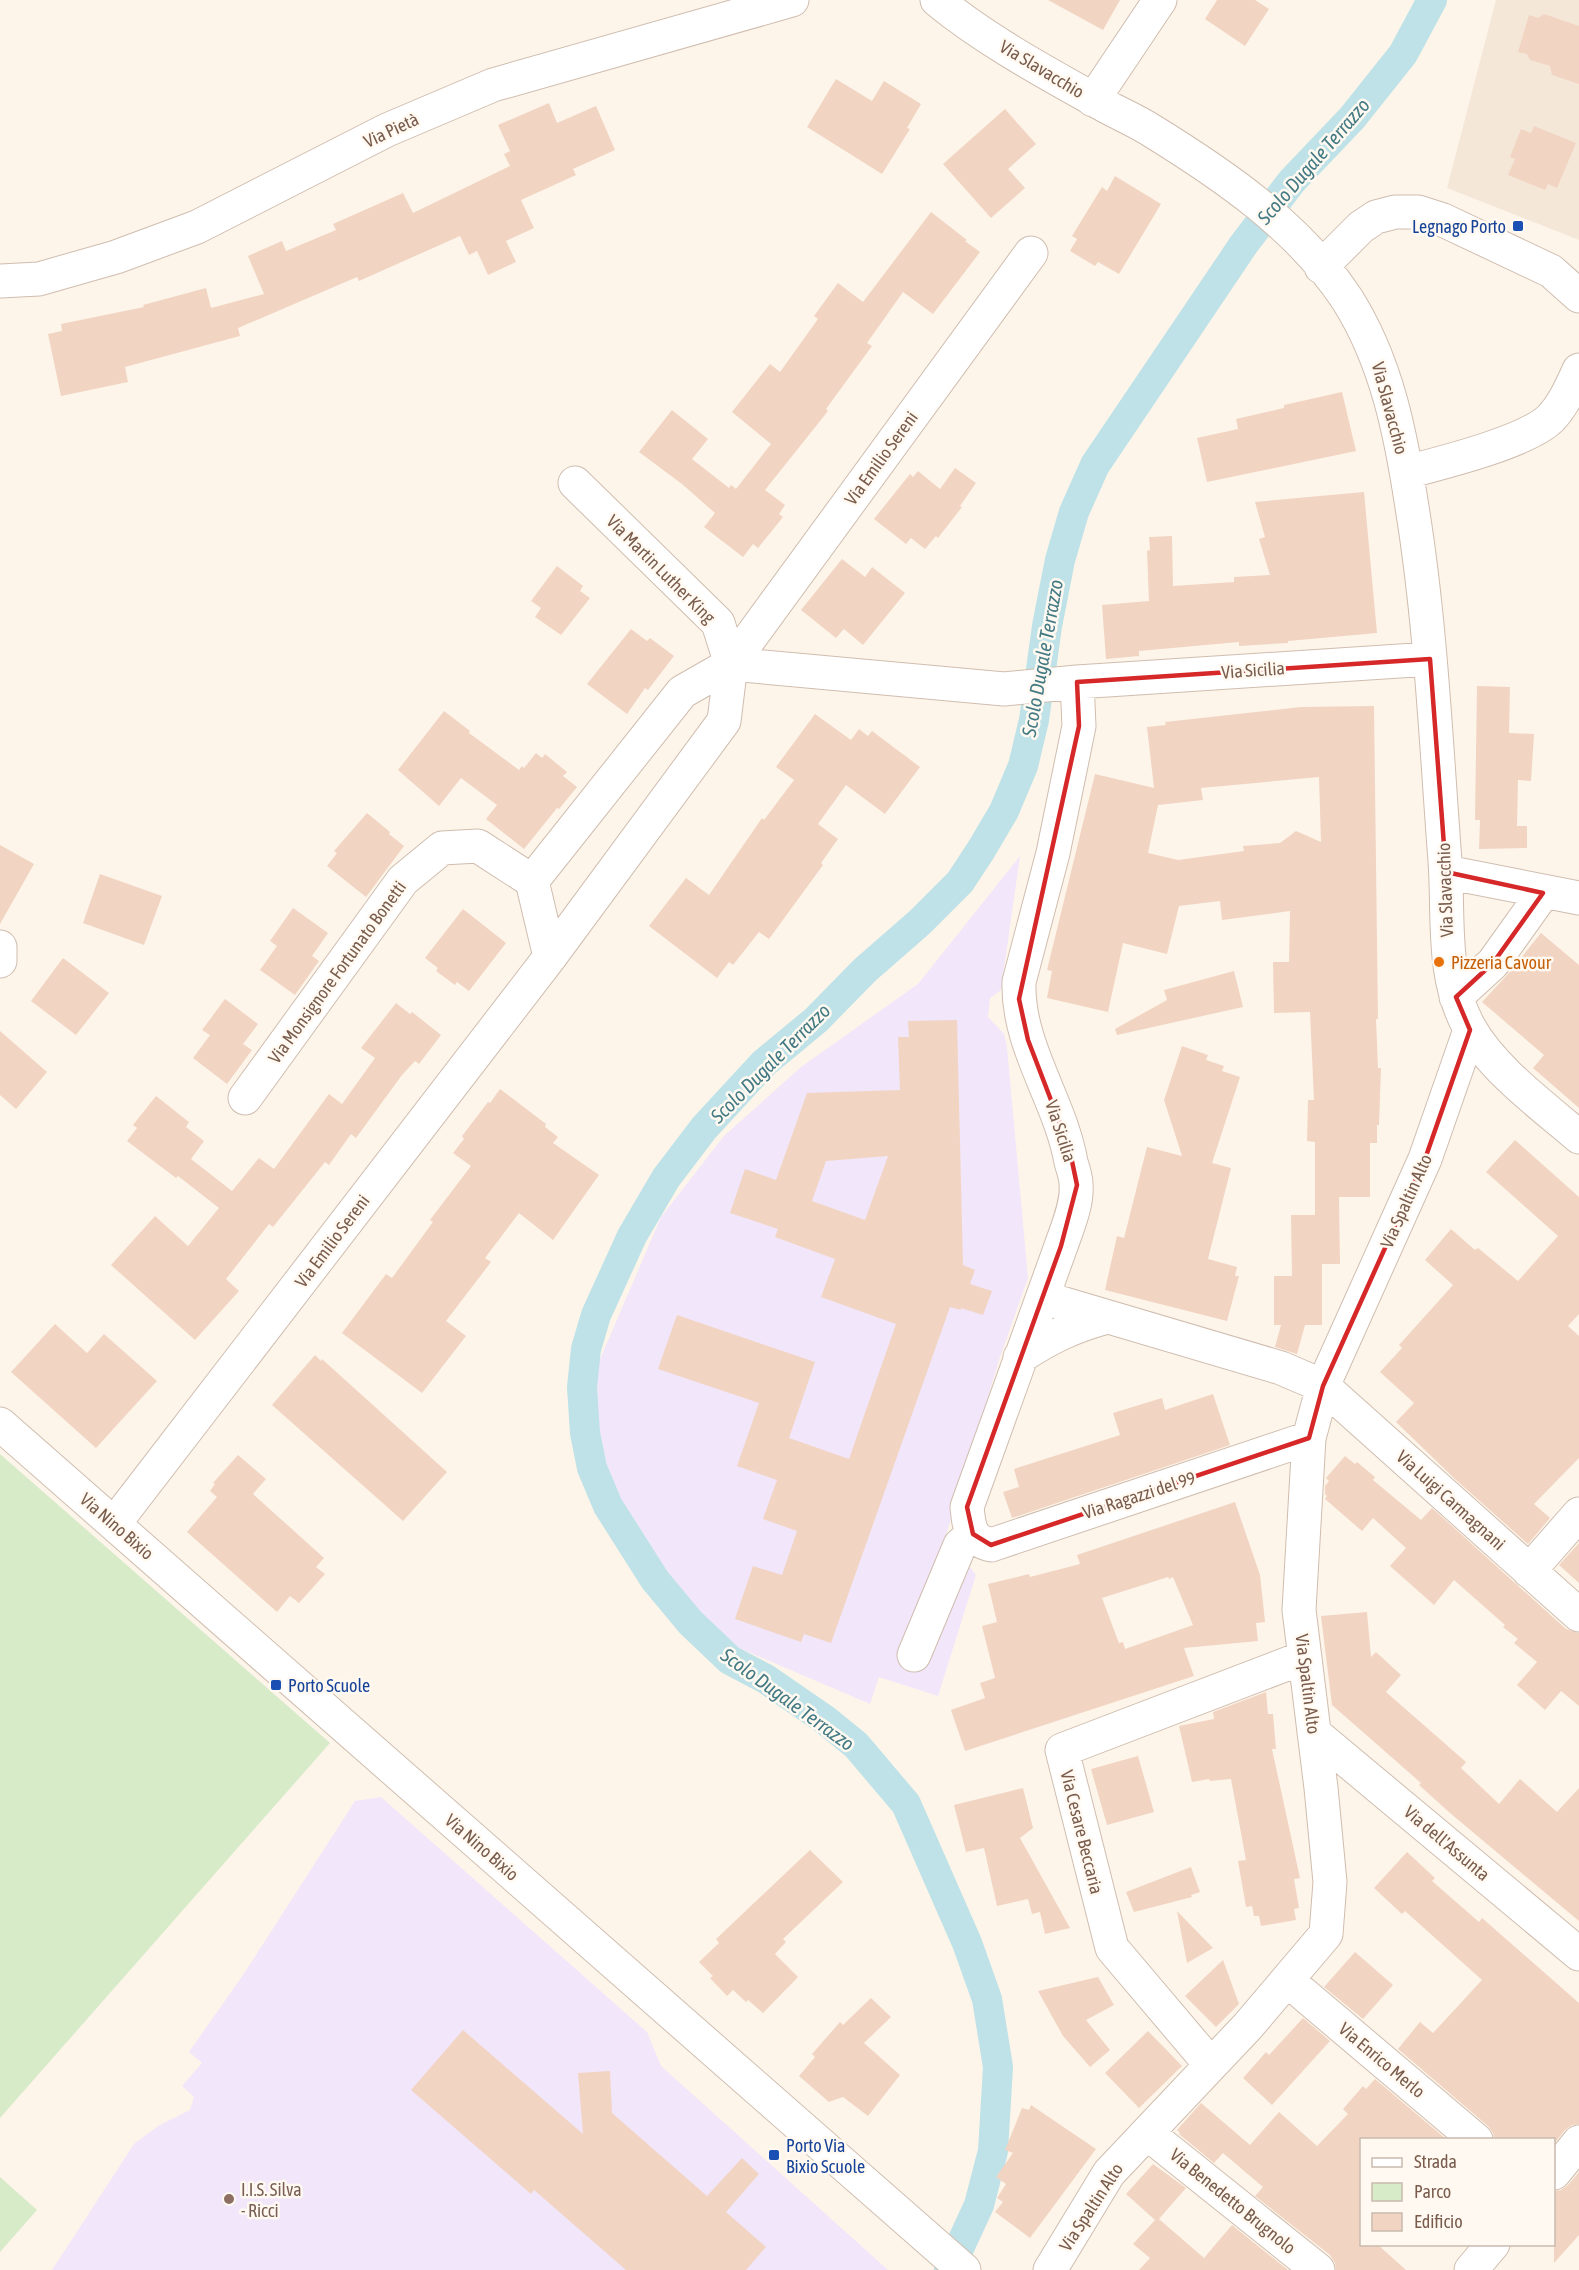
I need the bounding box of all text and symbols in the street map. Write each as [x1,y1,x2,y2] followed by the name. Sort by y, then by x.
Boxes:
[996,36,1088,102] street label: Via Slavacchio
[1251,93,1374,229] water label: Scolo Dugale Terrazzo
[360,108,422,152] street label: Via Pietà
[1412,216,1506,237] place label: Legnago Porto
[1511,219,1525,233] marker: Legnago Porto
[1368,360,1412,456] street label: Via Slavacchio
[840,407,922,509] street label: Via Emilio Sereni
[602,510,720,628] street label: Via Martin Luther King
[1017,578,1067,739] water label: Scolo Dugale Terrazzo
[1221,657,1285,683] street label: Via Sicilia
[1433,842,1457,938] street label: Via Slavacchio
[264,877,410,1067] street label: Via Monsignore Fortunato Bonetti
[1451,952,1552,973] place label: Pizzeria Cavour
[1432,955,1446,969] marker: Pizzeria Cavour
[705,999,834,1128] water label: Scolo Dugale Terrazzo
[1041,1098,1081,1164] street label: Via Sicilia
[1376,1151,1436,1251] street label: Via Spaltin Alto
[290,1191,374,1291] street label: Via Emilio Sereni
[1392,1446,1510,1554] street label: Via Luigi Carmagnani
[1080,1467,1198,1523] street label: Via Ragazzi del 99
[76,1488,158,1564] street label: Via Nino Bixio
[1291,1633,1325,1735] street label: Via Spaltin Alto
[716,1642,859,1755] water label: Scolo Dugale Terrazzo
[288,1675,370,1696] place label: Porto Scuole
[269,1678,283,1692] marker: Porto Scuole
[1056,1768,1108,1896] street label: Via Cesare Beccaria
[1400,1801,1494,1885] street label: Via dell'Assunta
[441,1809,523,1885] street label: Via Nino Bixio
[1335,2018,1429,2102] street label: Via Enrico Merlo
[786,2135,865,2177] place label: Porto Via Bixio Scuole
[1360,2138,1555,2246] legend
[1166,2144,1300,2258] street label: Via Benedetto Brugnolo
[767,2148,781,2162] marker: Porto Via Bixio Scuole
[1414,2151,1457,2172] text: Strada
[1055,2159,1127,2255] street label: Via Spaltin Alto
[241,2179,302,2221] place label: I.I.S. Silva - Ricci
[1414,2181,1451,2202] text: Parco
[222,2192,236,2206] marker: I.I.S. Silva - Ricci
[1414,2211,1463,2232] text: Edificio

